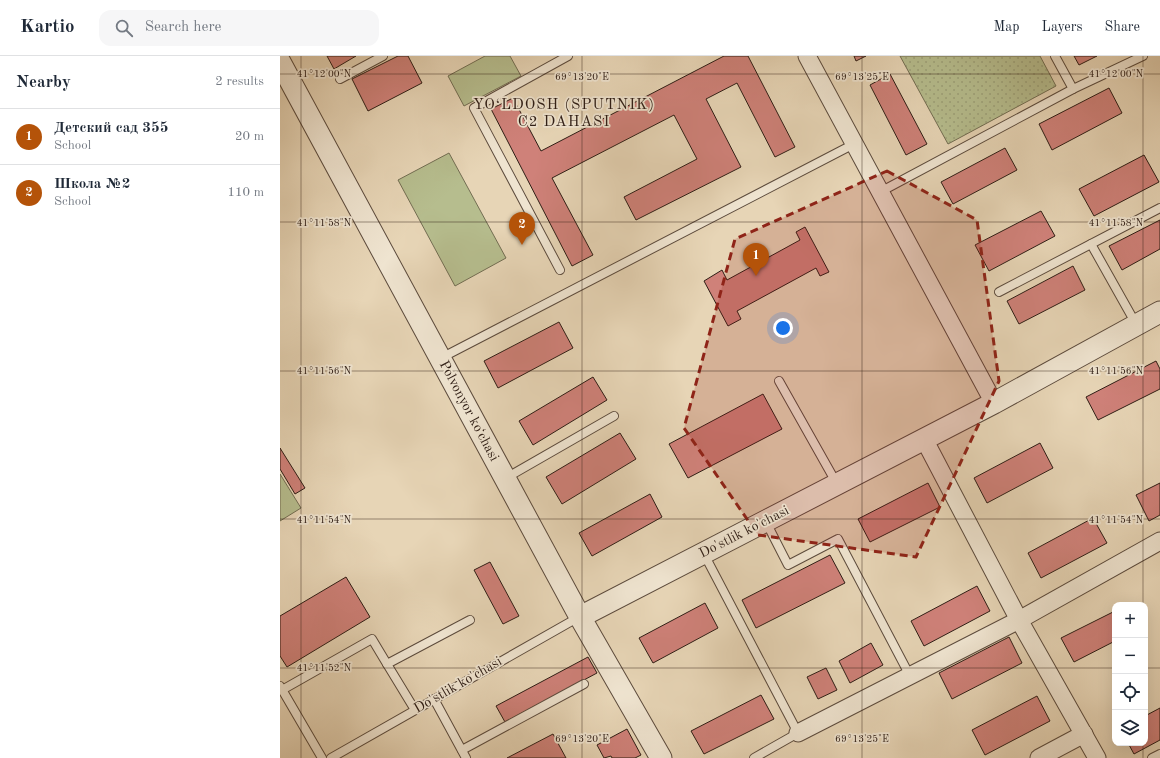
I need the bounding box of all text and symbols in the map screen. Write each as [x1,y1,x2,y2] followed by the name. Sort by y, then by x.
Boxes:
[99,10,379,46] search box
[113,17,135,39] icon: search
[20,18,75,37] text: Kartio
[145,20,221,35] text: Search here
[994,20,1020,34] text: Map
[1042,20,1083,34] text: Layers
[1105,20,1140,34] text: Share
[297,69,352,79] text: 41°12'00"N
[1089,69,1144,79] text: 41°12'00"N
[555,72,609,82] text: 69°13'20"E
[835,72,889,82] text: 69°13'25"E
[16,74,71,91] text: Nearby
[215,75,264,88] text: 2 results
[473,98,655,130] district label: YO‘LDOSH (SPUTNIK) C2 DAHASI
[54,121,168,136] text: Детский сад 355
[25,130,33,143] text: 1
[235,130,264,143] text: 20 m
[54,139,91,152] text: School
[54,177,130,192] text: Школа №2
[25,186,33,199] text: 2
[227,186,264,199] text: 110 m
[54,195,91,208] text: School
[509,212,535,245] pin: 2
[297,218,352,228] text: 41°11'58"N
[1089,218,1144,228] text: 41°11'58"N
[743,243,769,276] pin: 1
[773,318,793,338] your location
[437,358,502,464] street label: Polvonyor koʻchasi
[297,366,352,376] text: 41°11'56"N
[1089,366,1144,376] text: 41°11'56"N
[697,503,791,561] street label: Do'stlik ko'chasi
[297,515,352,525] text: 41°11'54"N
[1089,515,1144,525] text: 41°11'54"N
[1112,602,1148,746] map controls
[1112,602,1148,638] button: +
[1112,638,1148,674] button: −
[412,654,505,716] street label: Do'stlik ko'chasi
[297,663,352,673] text: 41°11'52"N
[1112,674,1148,710] button: locate
[1112,710,1148,746] button: layers
[555,734,609,744] text: 69°13'20"E
[835,734,889,744] text: 69°13'25"E

